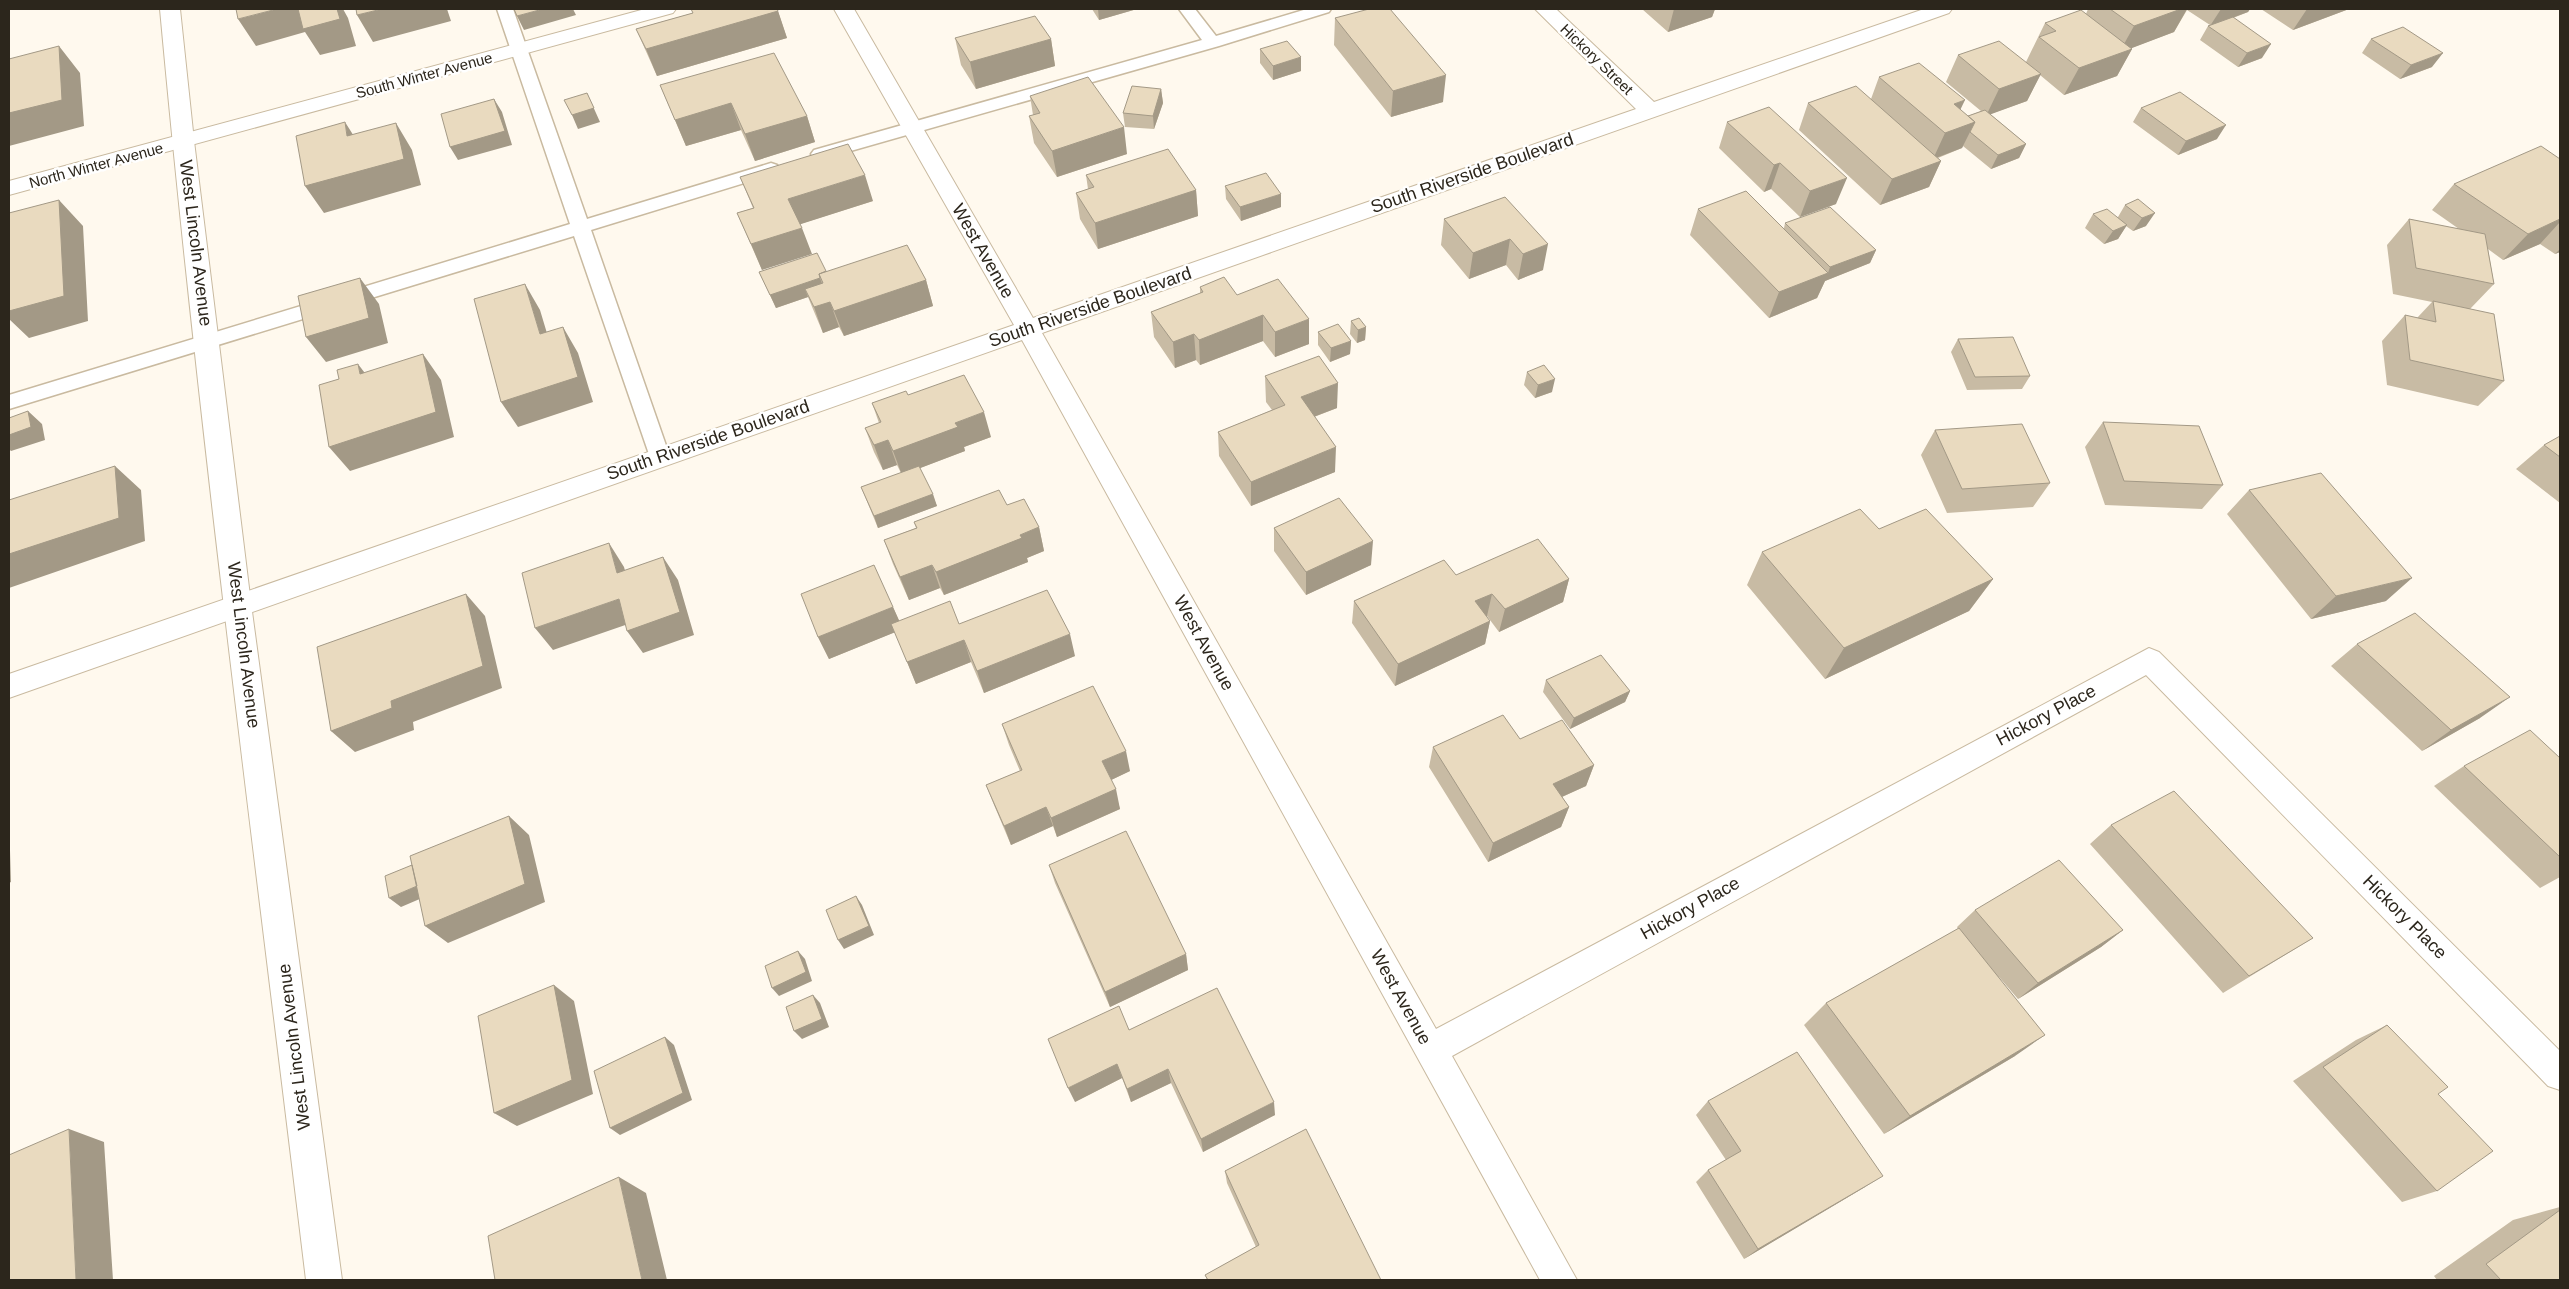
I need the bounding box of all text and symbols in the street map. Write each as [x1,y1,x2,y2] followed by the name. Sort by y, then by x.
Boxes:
[1557,20,1637,98] street label: Hickory Street
[354,49,494,101] street label: South Winter Avenue
[1368,129,1576,217] street label: South Riverside Boulevard
[27,139,165,191] street label: North Winter Avenue
[176,159,216,327] street label: West Lincoln Avenue
[948,200,1018,302] street label: West Avenue
[986,263,1194,351] street label: South Riverside Boulevard
[604,396,812,484] street label: South Riverside Boulevard
[224,561,264,729] street label: West Lincoln Avenue
[1170,592,1238,694] street label: West Avenue
[1993,680,2099,750] street label: Hickory Place
[2359,871,2451,963] street label: Hickory Place
[1637,873,1743,943] street label: Hickory Place
[1367,946,1435,1048] street label: West Avenue
[274,963,314,1131] street label: West Lincoln Avenue

